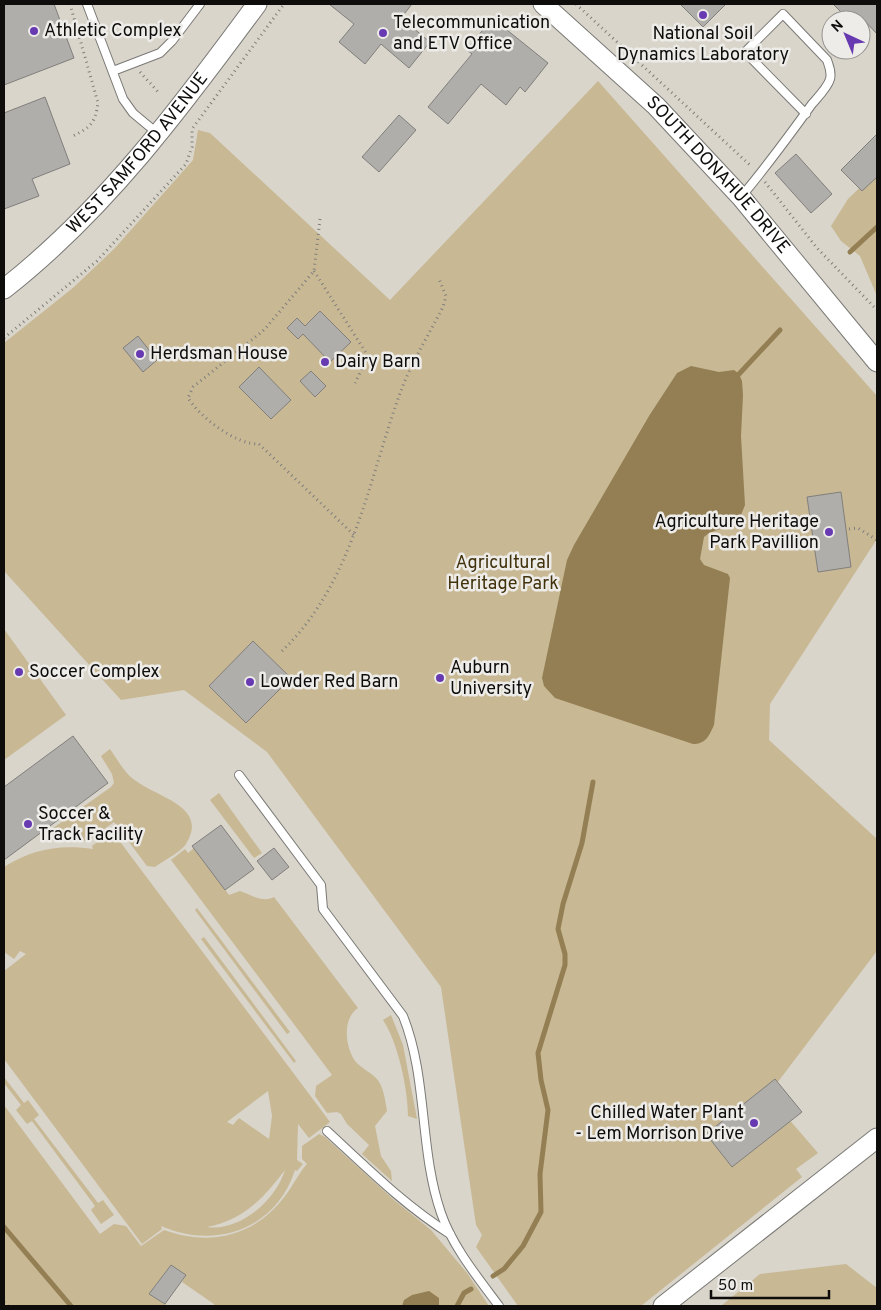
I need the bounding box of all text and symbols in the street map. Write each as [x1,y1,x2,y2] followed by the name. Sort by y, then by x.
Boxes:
[697,9,709,21] marker: National Soil Dynamics Laboratory
[821,10,871,60] north arrow
[393,12,550,56] place label: Telecommunication and ETV Office
[828,17,848,36] text: N
[44,20,182,43] place label: Athletic Complex
[617,23,789,67] place label: National Soil Dynamics Laboratory
[28,25,40,37] marker: Athletic Complex
[377,27,389,39] marker: Telecommunication and ETV Office
[62,68,213,239] street label: WEST SAMFORD AVENUE
[641,91,795,259] street label: SOUTH DONAHUE DRIVE
[150,343,288,366] place label: Herdsman House
[134,348,146,360] marker: Herdsman House
[335,351,421,374] place label: Dairy Barn
[319,356,331,368] marker: Dairy Barn
[654,511,819,555] place label: Agriculture Heritage Park Pavillion
[823,526,835,538] marker: Agriculture Heritage Park Pavillion
[447,552,559,596] park label: Agricultural Heritage Park
[450,657,532,701] place label: Auburn University
[29,661,160,684] place label: Soccer Complex
[13,666,25,678] marker: Soccer Complex
[260,671,398,694] place label: Lowder Red Barn
[434,672,446,684] marker: Auburn University
[244,676,256,688] marker: Lowder Red Barn
[38,803,143,847] place label: Soccer & Track Facility
[22,818,34,830] marker: Soccer & Track Facility
[575,1102,744,1146] place label: Chilled Water Plant - Lem Morrison Drive
[748,1117,760,1129] marker: Chilled Water Plant - Lem Morrison Drive
[711,1268,828,1300] scale bar
[718,1277,753,1296] text: 50 m

